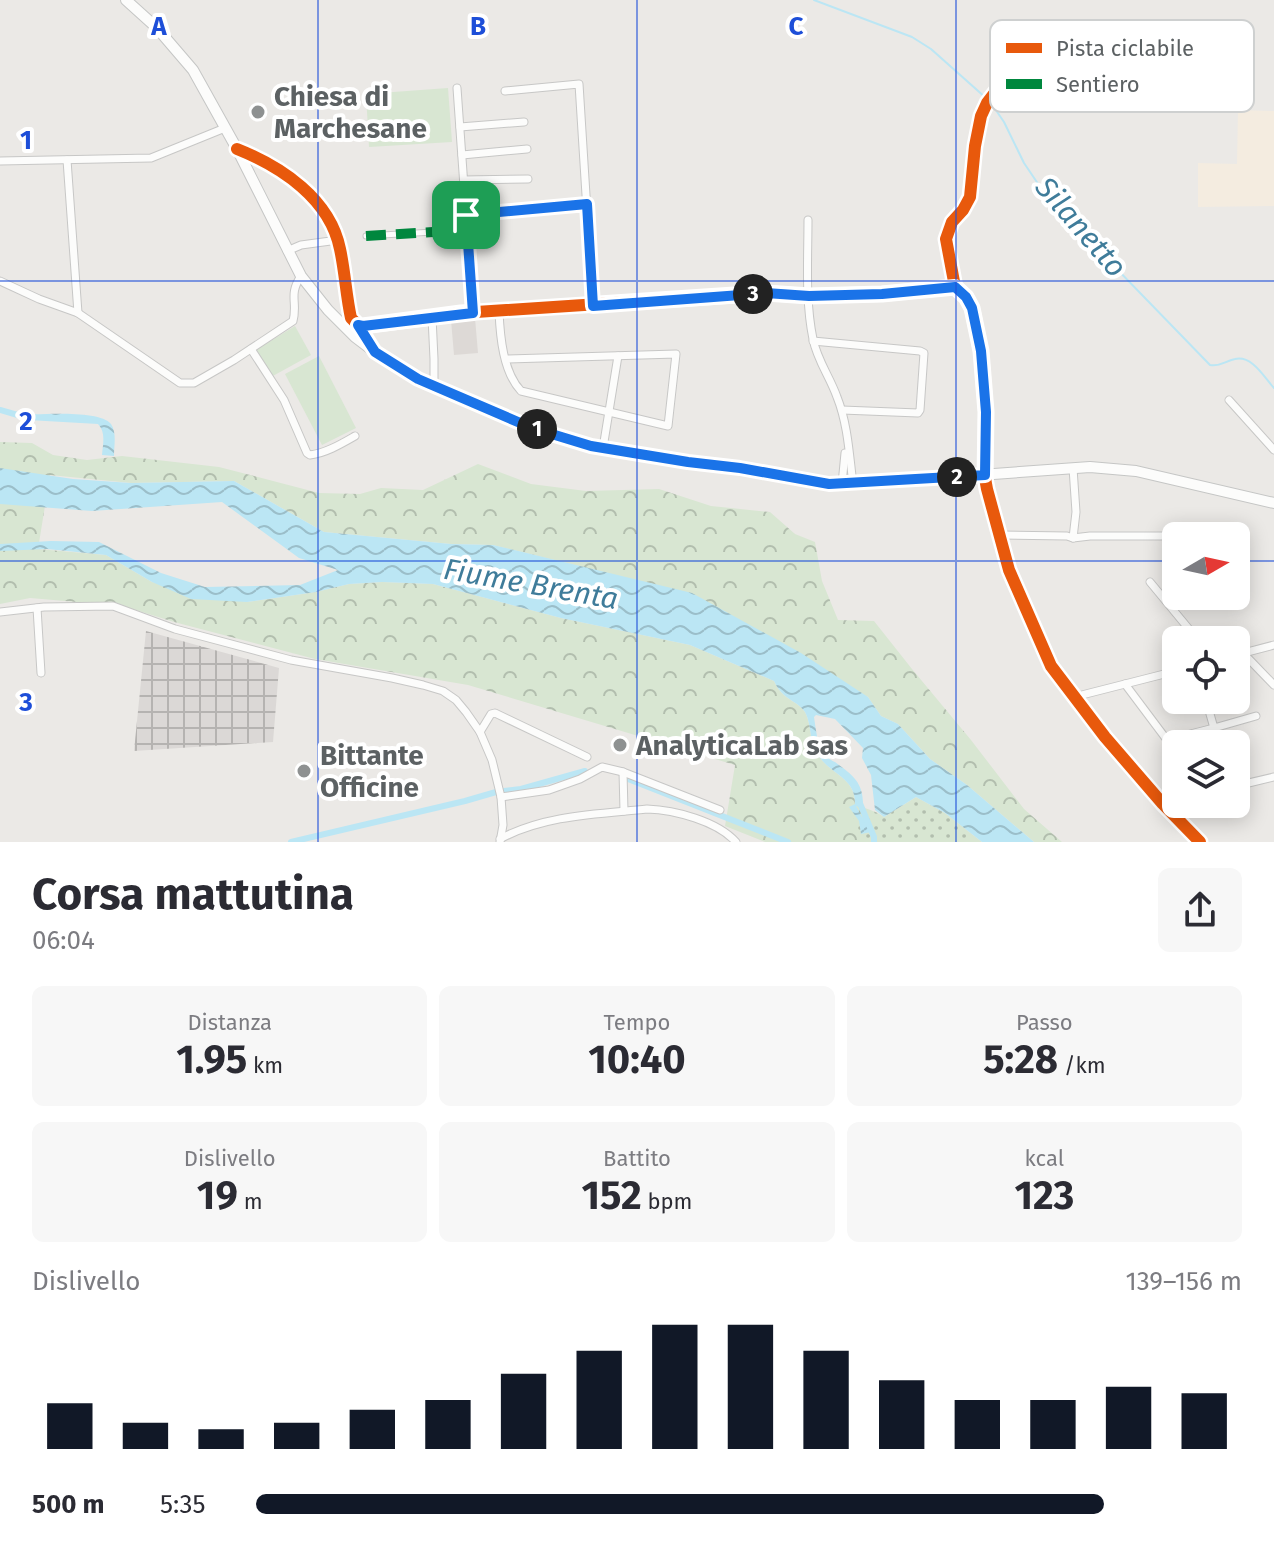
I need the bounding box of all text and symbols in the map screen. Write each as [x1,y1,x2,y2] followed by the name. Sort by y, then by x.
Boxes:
[150,11,167,42] text: A
[470,11,486,42] text: B
[789,11,804,42] text: C
[990,20,1254,112] legend
[1056,35,1194,62] text: Pista ciclabile
[1056,71,1140,98] text: Sentiero
[274,80,427,145] place label: Chiesa di Marchesane
[249,103,267,121] marker: Chiesa di Marchesane
[20,125,32,156] text: 1
[1027,169,1134,284] water label: Silanetto
[432,181,500,249] pin
[444,193,488,237] icon: arrive
[733,274,773,314] pin: 3
[747,280,759,307] text: 3
[19,406,33,437] text: 2
[517,409,557,449] pin: 1
[532,415,542,442] text: 1
[937,457,977,497] pin: 2
[951,463,963,490] text: 2
[1162,522,1250,610] north arrow
[1162,522,1250,818] map controls
[441,551,621,617] water label: Fiume Brenta
[1162,626,1250,714] button: locate
[18,687,33,718] text: 3
[635,729,848,762] place label: AnalyticaLab sas
[1162,730,1250,818] button: layers
[611,736,629,754] marker: AnalyticaLab sas
[320,739,424,804] place label: Bittante Officine
[295,762,313,780] marker: Bittante Officine
[32,868,354,921] text: Corsa mattutina
[1158,868,1242,952] button: share
[32,925,95,956] text: 06:04
[187,1009,272,1036] text: Distanza
[604,1009,670,1036] text: Tempo
[1016,1009,1073,1036] text: Passo
[176,1036,247,1084] text: 1.95
[588,1036,686,1084] text: 10:40
[983,1036,1058,1084] text: 5:28
[247,1052,283,1079] text: km
[1058,1052,1106,1079] text: /km
[184,1145,275,1172] text: Dislivello
[603,1145,671,1172] text: Battito
[1025,1145,1064,1172] text: kcal
[197,1172,238,1220] text: 19
[582,1172,642,1220] text: 152
[1014,1172,1074,1220] text: 123
[238,1188,262,1215] text: m
[642,1188,692,1215] text: bpm
[32,1266,140,1297] text: Dislivello
[1125,1266,1242,1297] text: 139–156 m
[32,1489,105,1520] text: 500 m
[160,1489,206,1520] text: 5:35

